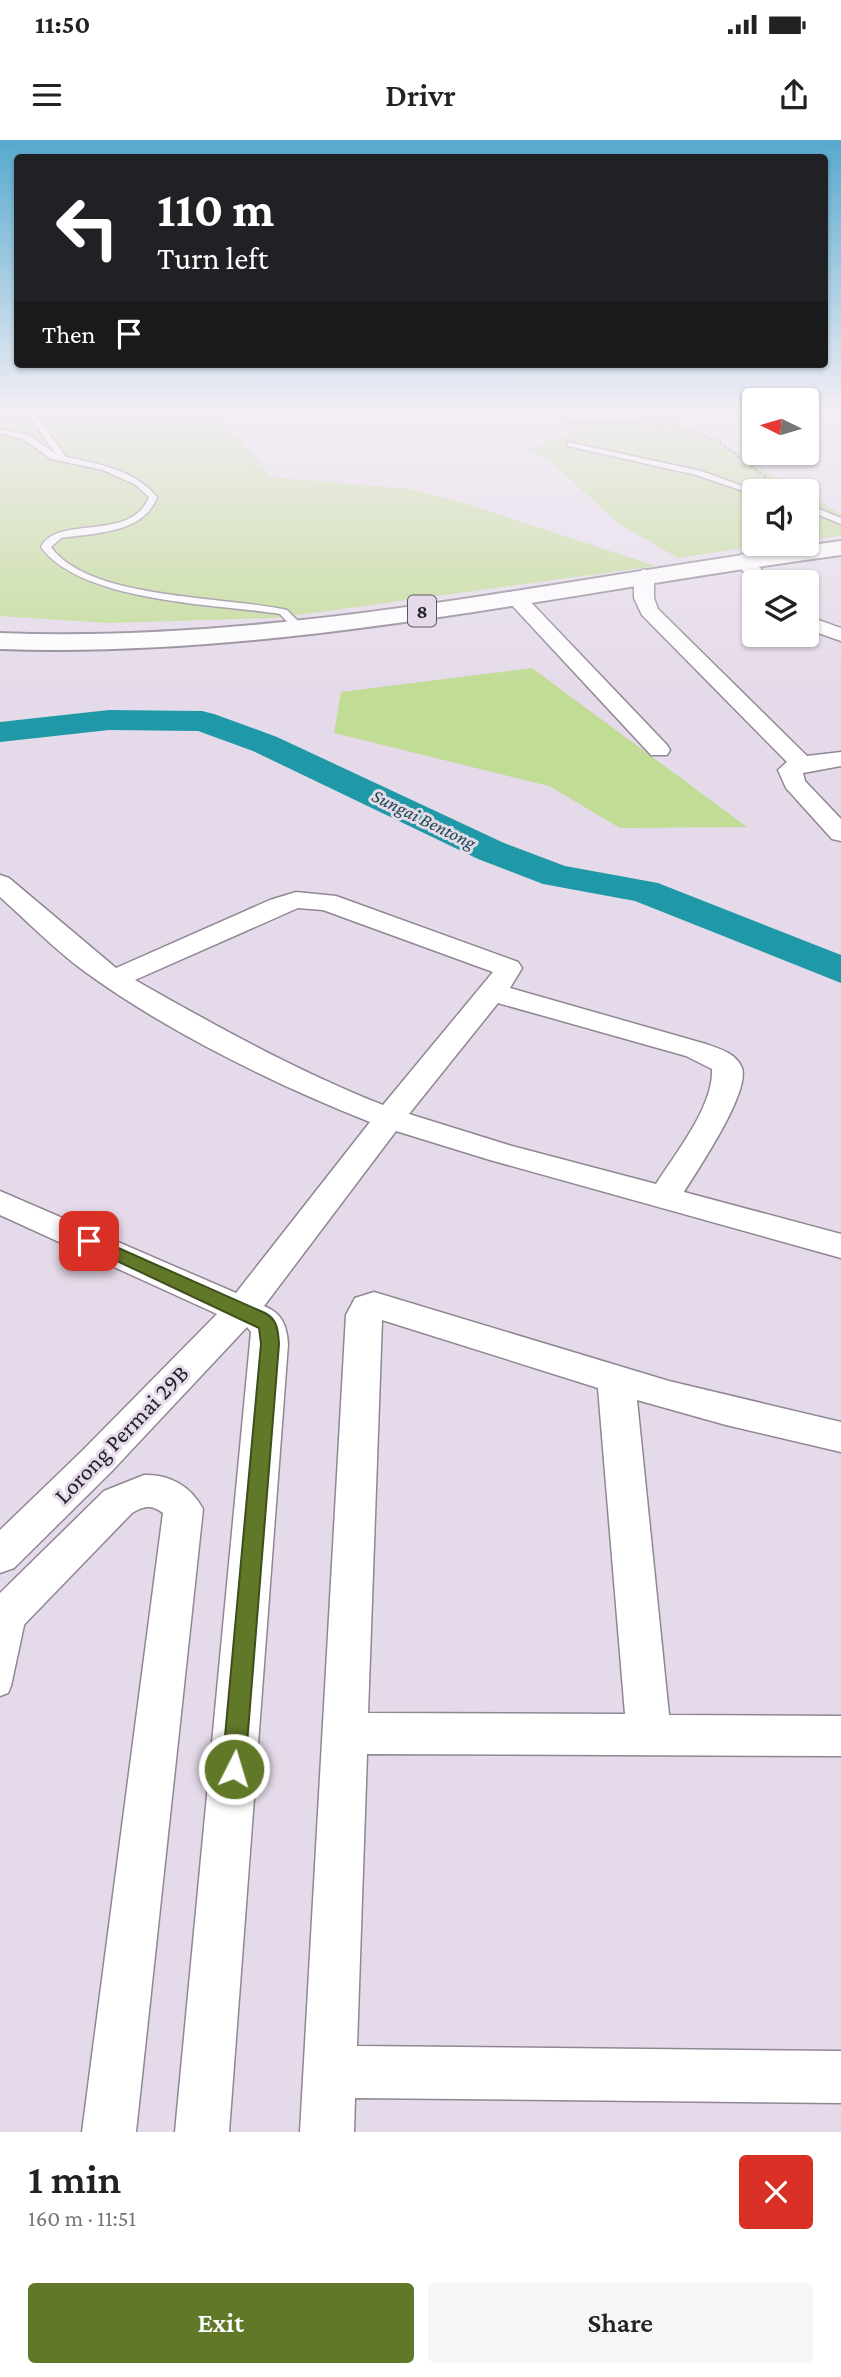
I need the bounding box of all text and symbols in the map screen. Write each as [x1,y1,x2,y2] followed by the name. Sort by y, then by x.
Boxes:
[35,10,90,39] text: 11:50
[28,76,66,114] icon: menu
[775,76,813,114] icon: share
[385,77,456,113] text: Drivr
[42,182,133,273] icon: left
[157,182,274,237] text: 110 m
[157,240,268,276] text: Turn left
[110,315,148,353] icon: arrive
[42,320,96,349] text: Then
[742,388,819,466] north arrow
[742,388,819,647] map controls
[742,479,819,556] button: sound
[742,570,819,647] button: layers
[408,596,436,626] road number: 8
[369,785,480,853] water label: Sungai Bentong
[59,1211,119,1271] pin
[70,1222,108,1260] icon: arrive
[48,1359,194,1509] street label: Lorong Permai 29B
[197,1732,271,1806] position arrow
[28,2155,121,2202] text: 1 min
[739,2155,813,2229] button: close
[28,2205,136,2231] text: 160 m · 11:51
[28,2283,414,2363] button: Exit
[428,2283,813,2363] button: Share

